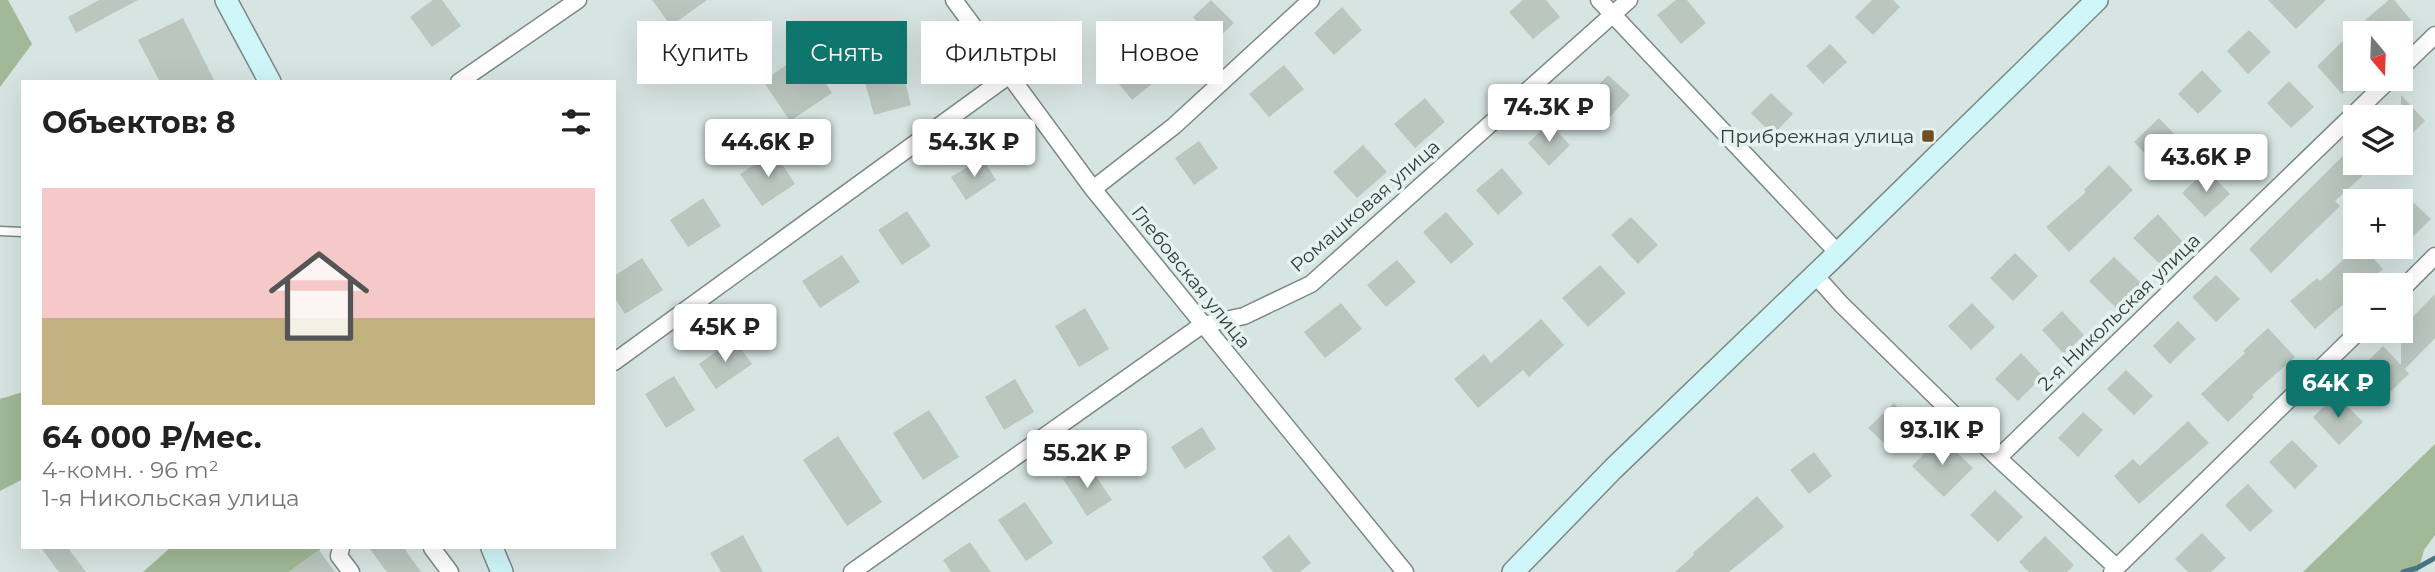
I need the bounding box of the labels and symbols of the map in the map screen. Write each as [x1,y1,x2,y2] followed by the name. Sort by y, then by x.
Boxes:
[2343,21,2413,91] north arrow
[1484,85,1614,144] pin: 74.3K ₽
[703,120,833,179] pin: 44.6K ₽
[909,120,1039,179] pin: 54.3K ₽
[1720,125,1914,148] place label: Прибрежная улица
[1920,128,1936,144] marker: Прибрежная улица
[2141,134,2271,194] pin: 43.6K ₽
[1286,135,1444,277] street label: Ромашковая улица
[1127,201,1255,353] street label: Глебовская улица
[2033,229,2205,395] street label: 2-я Никольская улица
[676,304,774,364] pin: 45K ₽
[2289,360,2387,420] pin: 64K ₽
[1877,407,2007,467] pin: 93.1K ₽
[1022,430,1152,490] pin: 55.2K ₽

